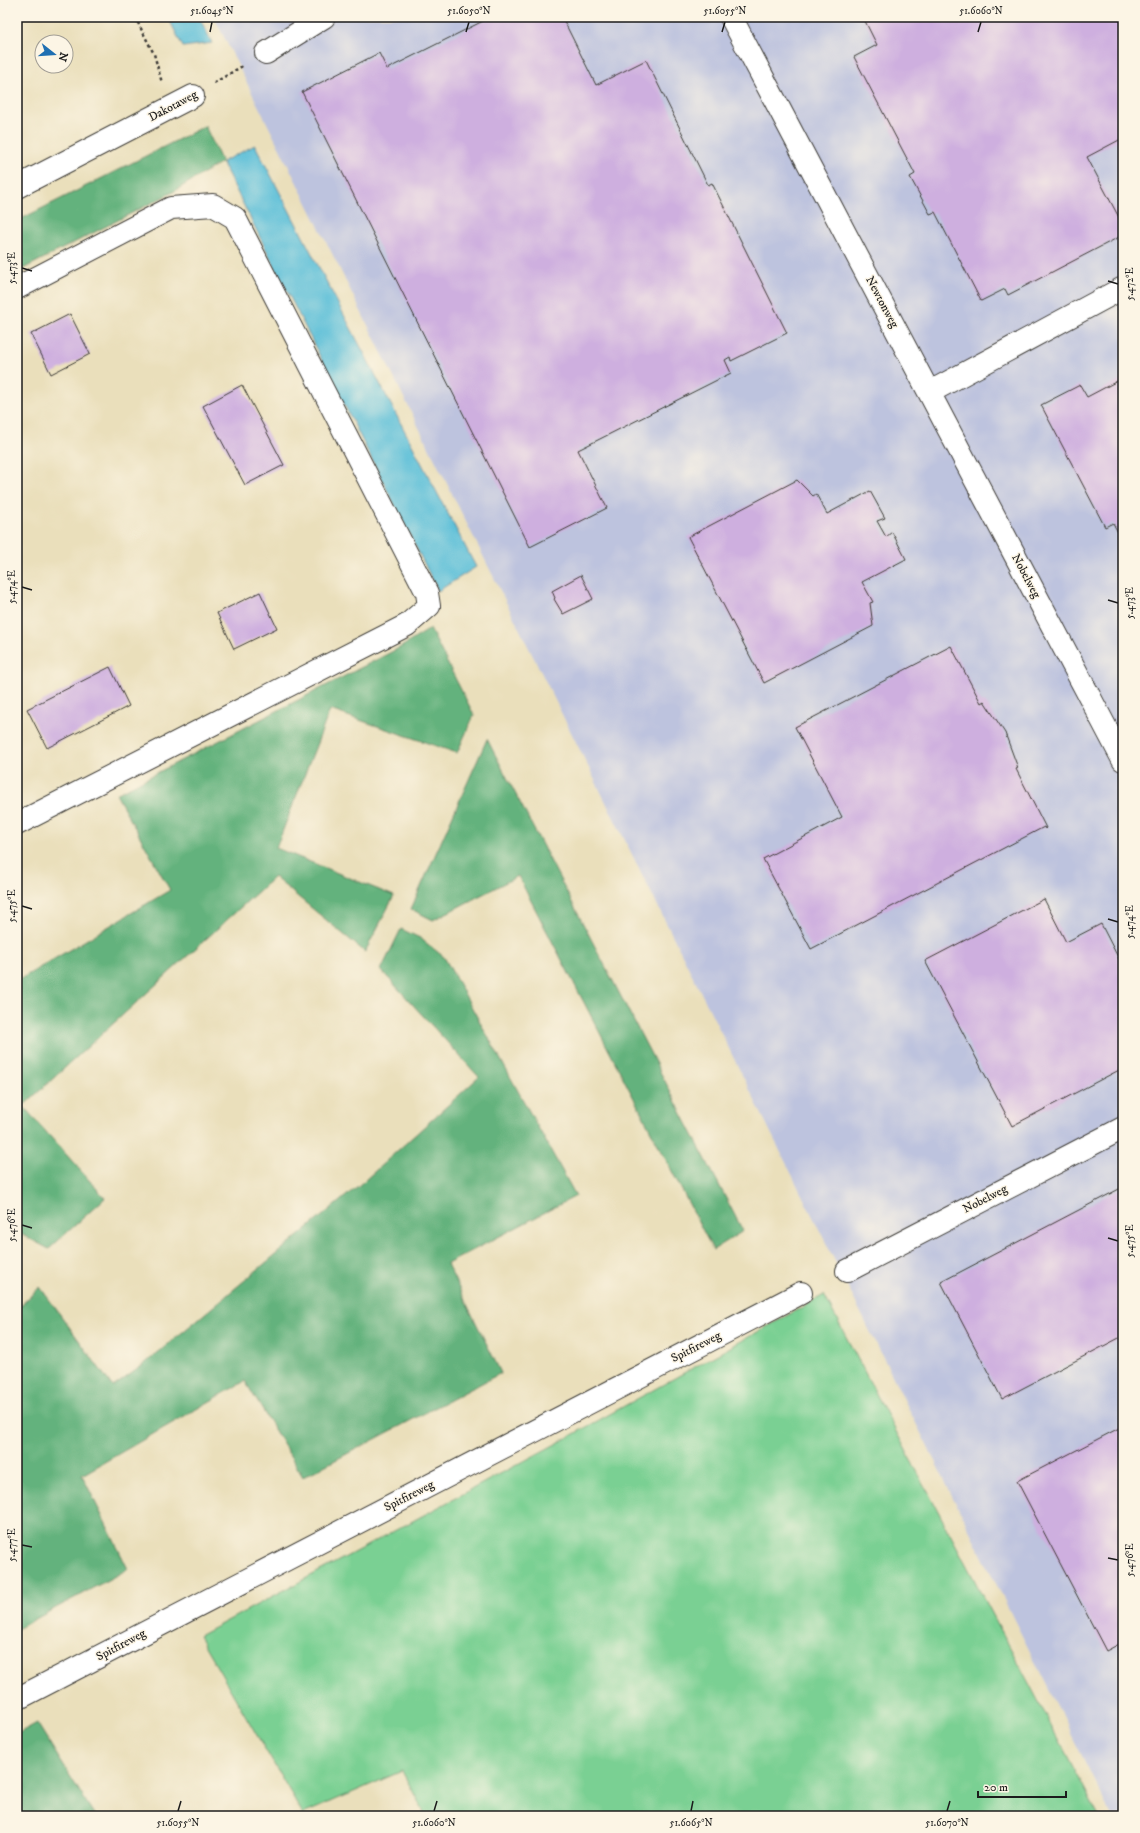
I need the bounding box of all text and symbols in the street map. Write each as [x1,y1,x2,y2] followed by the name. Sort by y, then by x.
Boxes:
[190,5,234,17] text: 51.6045°N
[447,5,491,17] text: 51.6050°N
[704,5,746,17] text: 51.6055°N
[959,5,1003,17] text: 51.6060°N
[34,34,74,74] north arrow
[55,50,71,63] text: N
[146,87,200,125] street label: Dakotaweg
[6,252,18,284] text: 5.473°E
[1124,267,1136,301] text: 5.472°E
[862,273,902,331] street label: Newtonweg
[1008,551,1044,601] street label: Nobelweg
[6,570,18,604] text: 5.474°E
[1124,587,1136,619] text: 5.473°E
[6,889,18,923] text: 5.475°E
[1124,905,1136,939] text: 5.474°E
[960,1181,1010,1217] street label: Nobelweg
[6,1208,18,1242] text: 5.476°E
[1124,1224,1136,1258] text: 5.475°E
[669,1328,724,1366] street label: Spitfireweg
[382,1477,437,1515] street label: Spitfireweg
[6,1528,18,1562] text: 5.477°E
[1124,1543,1136,1577] text: 5.476°E
[94,1626,148,1664] street label: Spitfireweg
[978,1773,1066,1799] scale bar
[984,1780,1008,1795] text: 20 m
[157,1817,199,1829] text: 51.6055°N
[412,1817,456,1829] text: 51.6060°N
[669,1817,713,1829] text: 51.6065°N
[925,1817,969,1829] text: 51.6070°N

